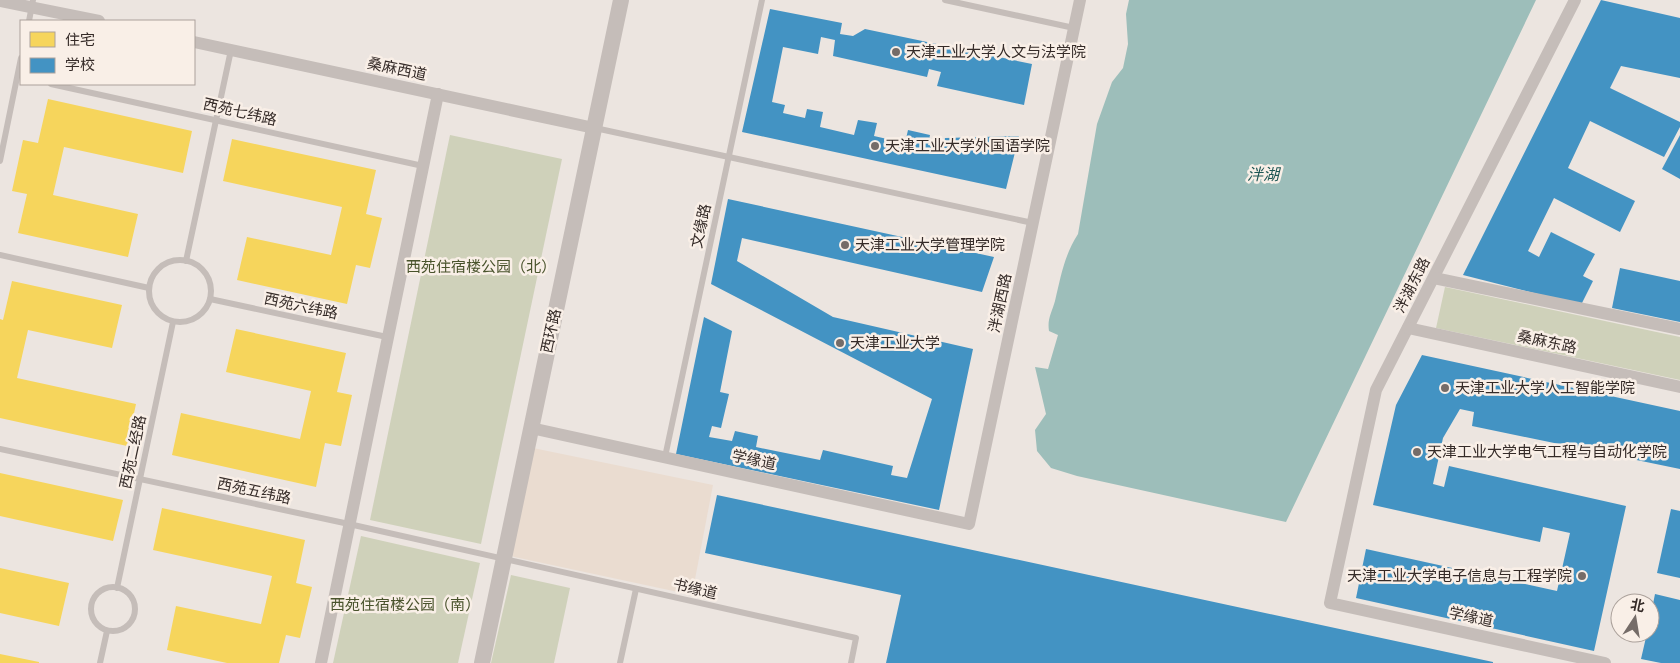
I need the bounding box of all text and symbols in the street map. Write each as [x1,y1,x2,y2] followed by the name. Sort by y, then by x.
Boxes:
[20,20,195,85] legend
[65,29,95,49] text: 住宅
[906,41,1086,61] place label: 天津工业大学人文与法学院
[890,46,902,58] marker: 天津工业大学人文与法学院
[366,52,429,84] street label: 桑麻西道
[65,54,95,74] text: 学校
[201,93,279,129] street label: 西苑七纬路
[885,135,1050,155] place label: 天津工业大学外国语学院
[869,140,881,152] marker: 天津工业大学外国语学院
[1247,163,1282,185] water label: 泮湖
[686,202,714,250] street label: 文缘路
[855,234,1005,254] place label: 天津工业大学管理学院
[839,239,851,251] marker: 天津工业大学管理学院
[1389,253,1434,316] street label: 泮湖东路
[406,256,556,276] park label: 西苑住宿楼公园（北）
[983,271,1015,334] street label: 泮湖西路
[262,287,340,323] street label: 西苑六纬路
[536,307,564,355] street label: 西环路
[1516,325,1579,357] street label: 桑麻东路
[850,332,940,352] place label: 天津工业大学
[834,337,846,349] marker: 天津工业大学
[1455,377,1635,397] place label: 天津工业大学人工智能学院
[1439,382,1451,394] marker: 天津工业大学人工智能学院
[114,413,150,491] street label: 西苑二经路
[1427,441,1667,461] place label: 天津工业大学电气工程与自动化学院
[730,445,778,473] street label: 学缘道
[1411,446,1423,458] marker: 天津工业大学电气工程与自动化学院
[215,472,293,508] street label: 西苑五纬路
[1347,565,1572,585] place label: 天津工业大学电子信息与工程学院
[1576,570,1588,582] marker: 天津工业大学电子信息与工程学院
[671,573,719,603] street label: 书缘道
[1610,593,1660,643] north arrow
[330,594,480,614] park label: 西苑住宿楼公园（南）
[1629,594,1647,616] text: 北
[1447,602,1495,630] street label: 学缘道

